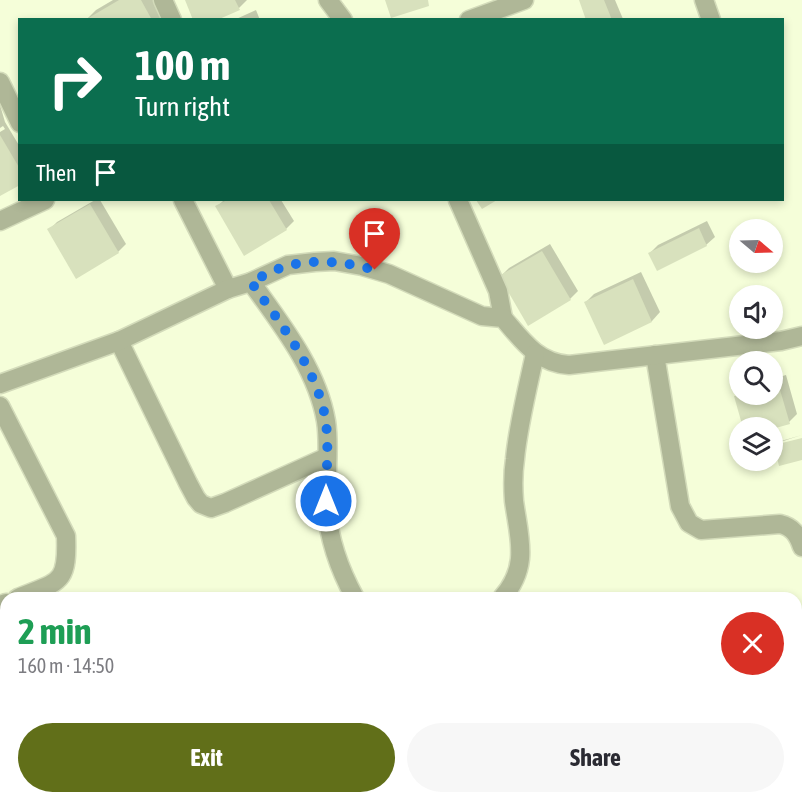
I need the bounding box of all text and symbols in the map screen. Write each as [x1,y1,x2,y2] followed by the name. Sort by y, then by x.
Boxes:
[135,41,230,89] text: 100 m
[36,42,114,120] icon: right
[135,91,230,122] text: Turn right
[89,156,122,189] icon: arrive
[36,160,77,186] text: Then
[349,208,400,270] pin
[358,217,391,250] icon: arrive
[729,219,783,273] north arrow
[729,219,783,471] map controls
[729,285,783,339] button: sound
[729,351,783,405] button: search
[729,417,783,471] button: layers
[294,469,358,533] position arrow
[18,610,92,652] text: 2 min
[721,612,784,675] button: close
[18,654,114,677] text: 160 m · 14:50
[18,723,395,792] button: Exit
[407,723,784,792] button: Share

